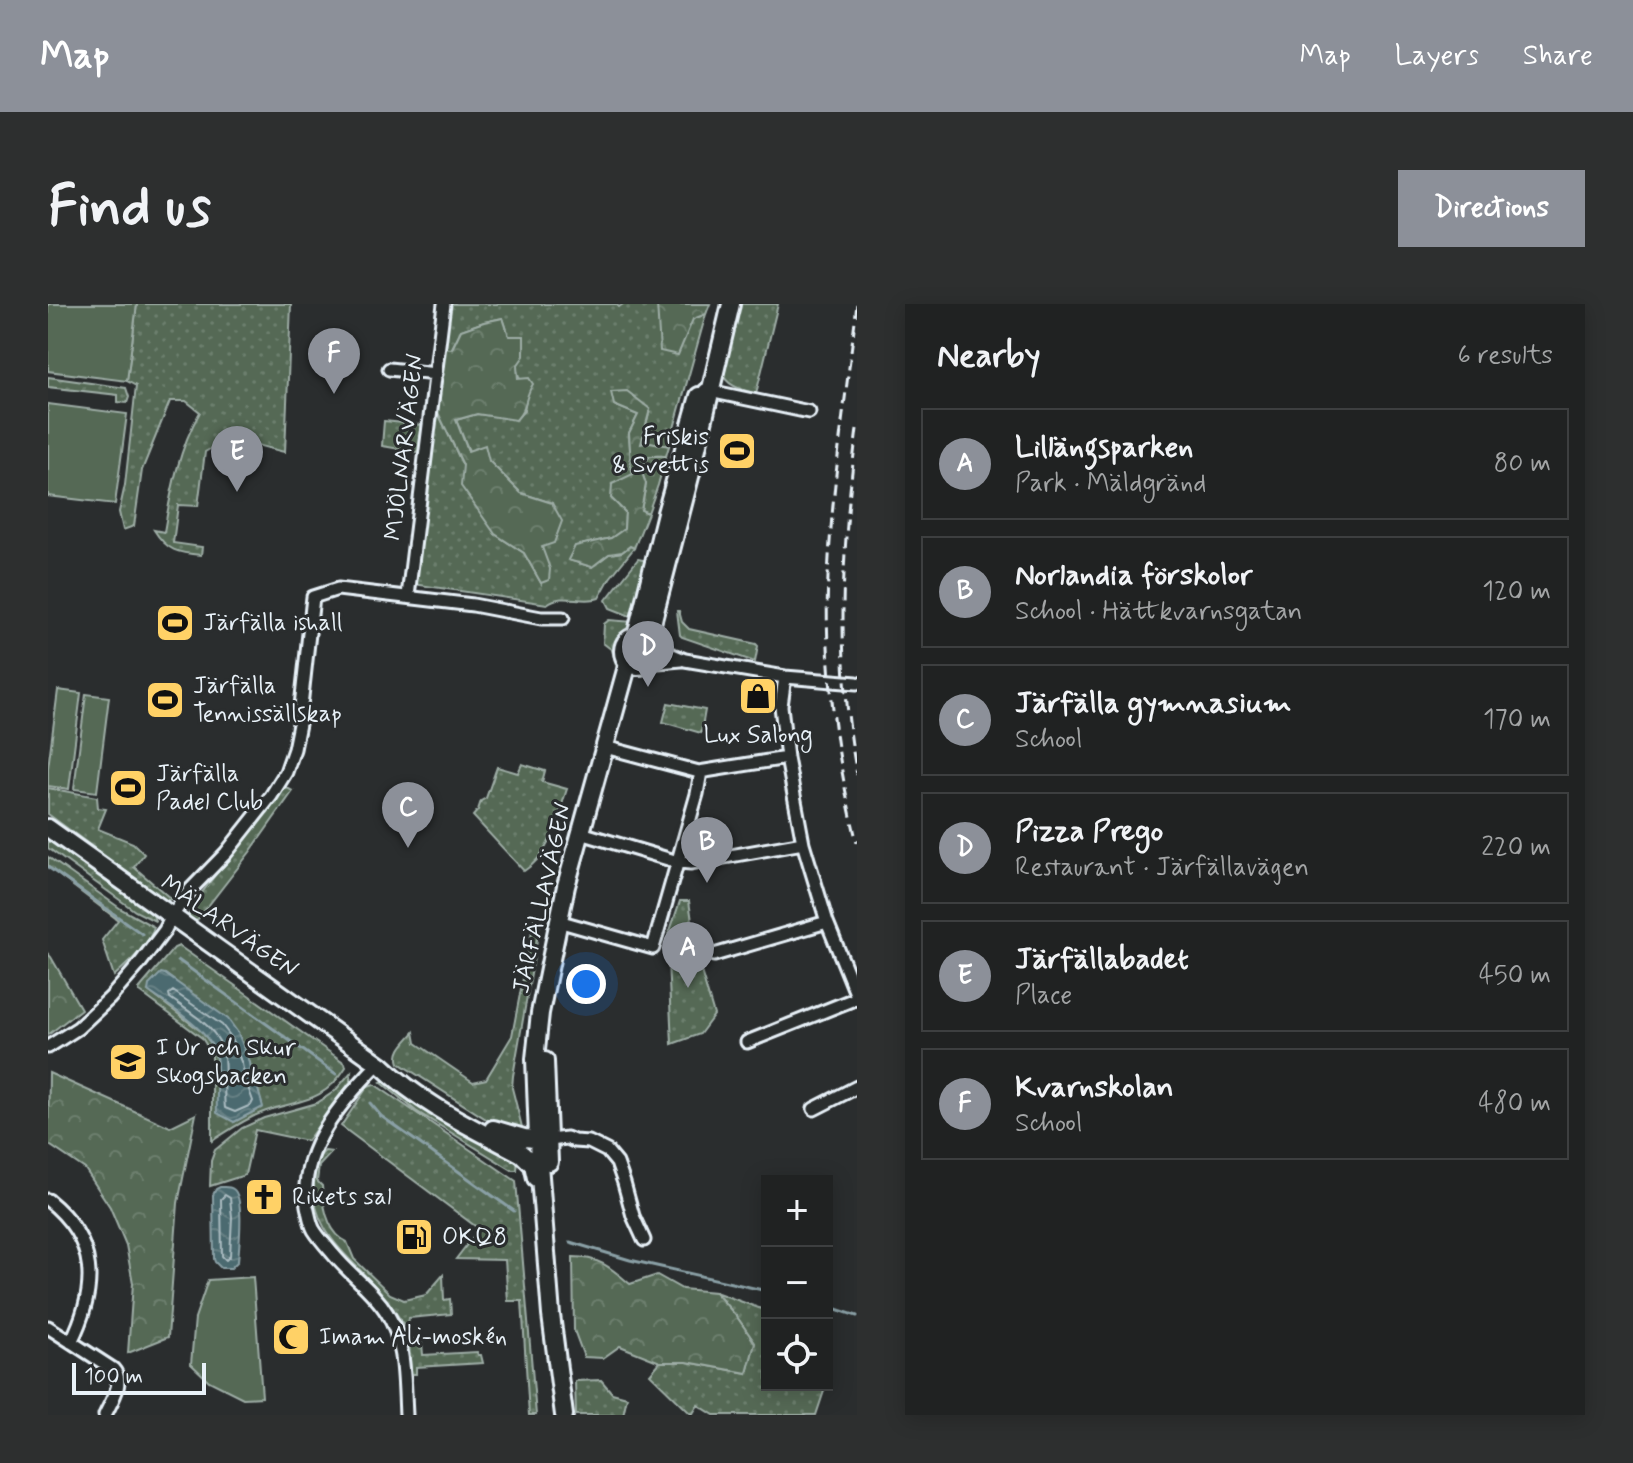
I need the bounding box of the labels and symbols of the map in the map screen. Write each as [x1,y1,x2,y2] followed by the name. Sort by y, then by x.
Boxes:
[308,328,360,394] pin: F
[378,352,432,542] street label: MJÖLNARVÄGEN
[612,422,709,481] place label: Friskis & Svettis
[211,426,263,492] pin: E
[716,430,758,472] sports icon: Friskis & Svettis
[154,602,196,644] sports icon: Järfälla ishall
[203,608,343,639] place label: Järfälla ishall
[622,621,674,687] pin: D
[193,671,342,730] place label: Järfälla Tennissällskap
[737,675,779,717] shop icon: Lux Salong
[144,679,186,721] sports icon: Järfälla Tennissällskap
[703,720,813,753] place label: Lux Salong
[156,759,263,818] place label: Järfälla Padel Club
[107,767,149,809] sports icon: Järfälla Padel Club
[382,782,434,848] pin: C
[506,800,580,996] street label: JÄRFÄLLAVÄGEN
[681,817,733,883] pin: B
[154,868,304,986] street label: MÄLARVÄGEN
[662,922,714,988] pin: A
[566,964,606,1004] your location
[156,1033,297,1094] place label: I Ur och Skur Skogsbacken
[107,1041,149,1083] school or university icon: I Ur och Skur Skogsbacken
[243,1176,285,1218] church icon: Rikets sal
[292,1182,391,1213] place label: Rikets sal
[393,1216,435,1258] fuel station icon: OKQ8
[442,1222,507,1253] place label: OKQ8
[270,1316,312,1358] mosque icon: Imam Ali-moskén
[319,1322,507,1353] place label: Imam Ali-moskén
[72,1359,206,1395] scale bar

